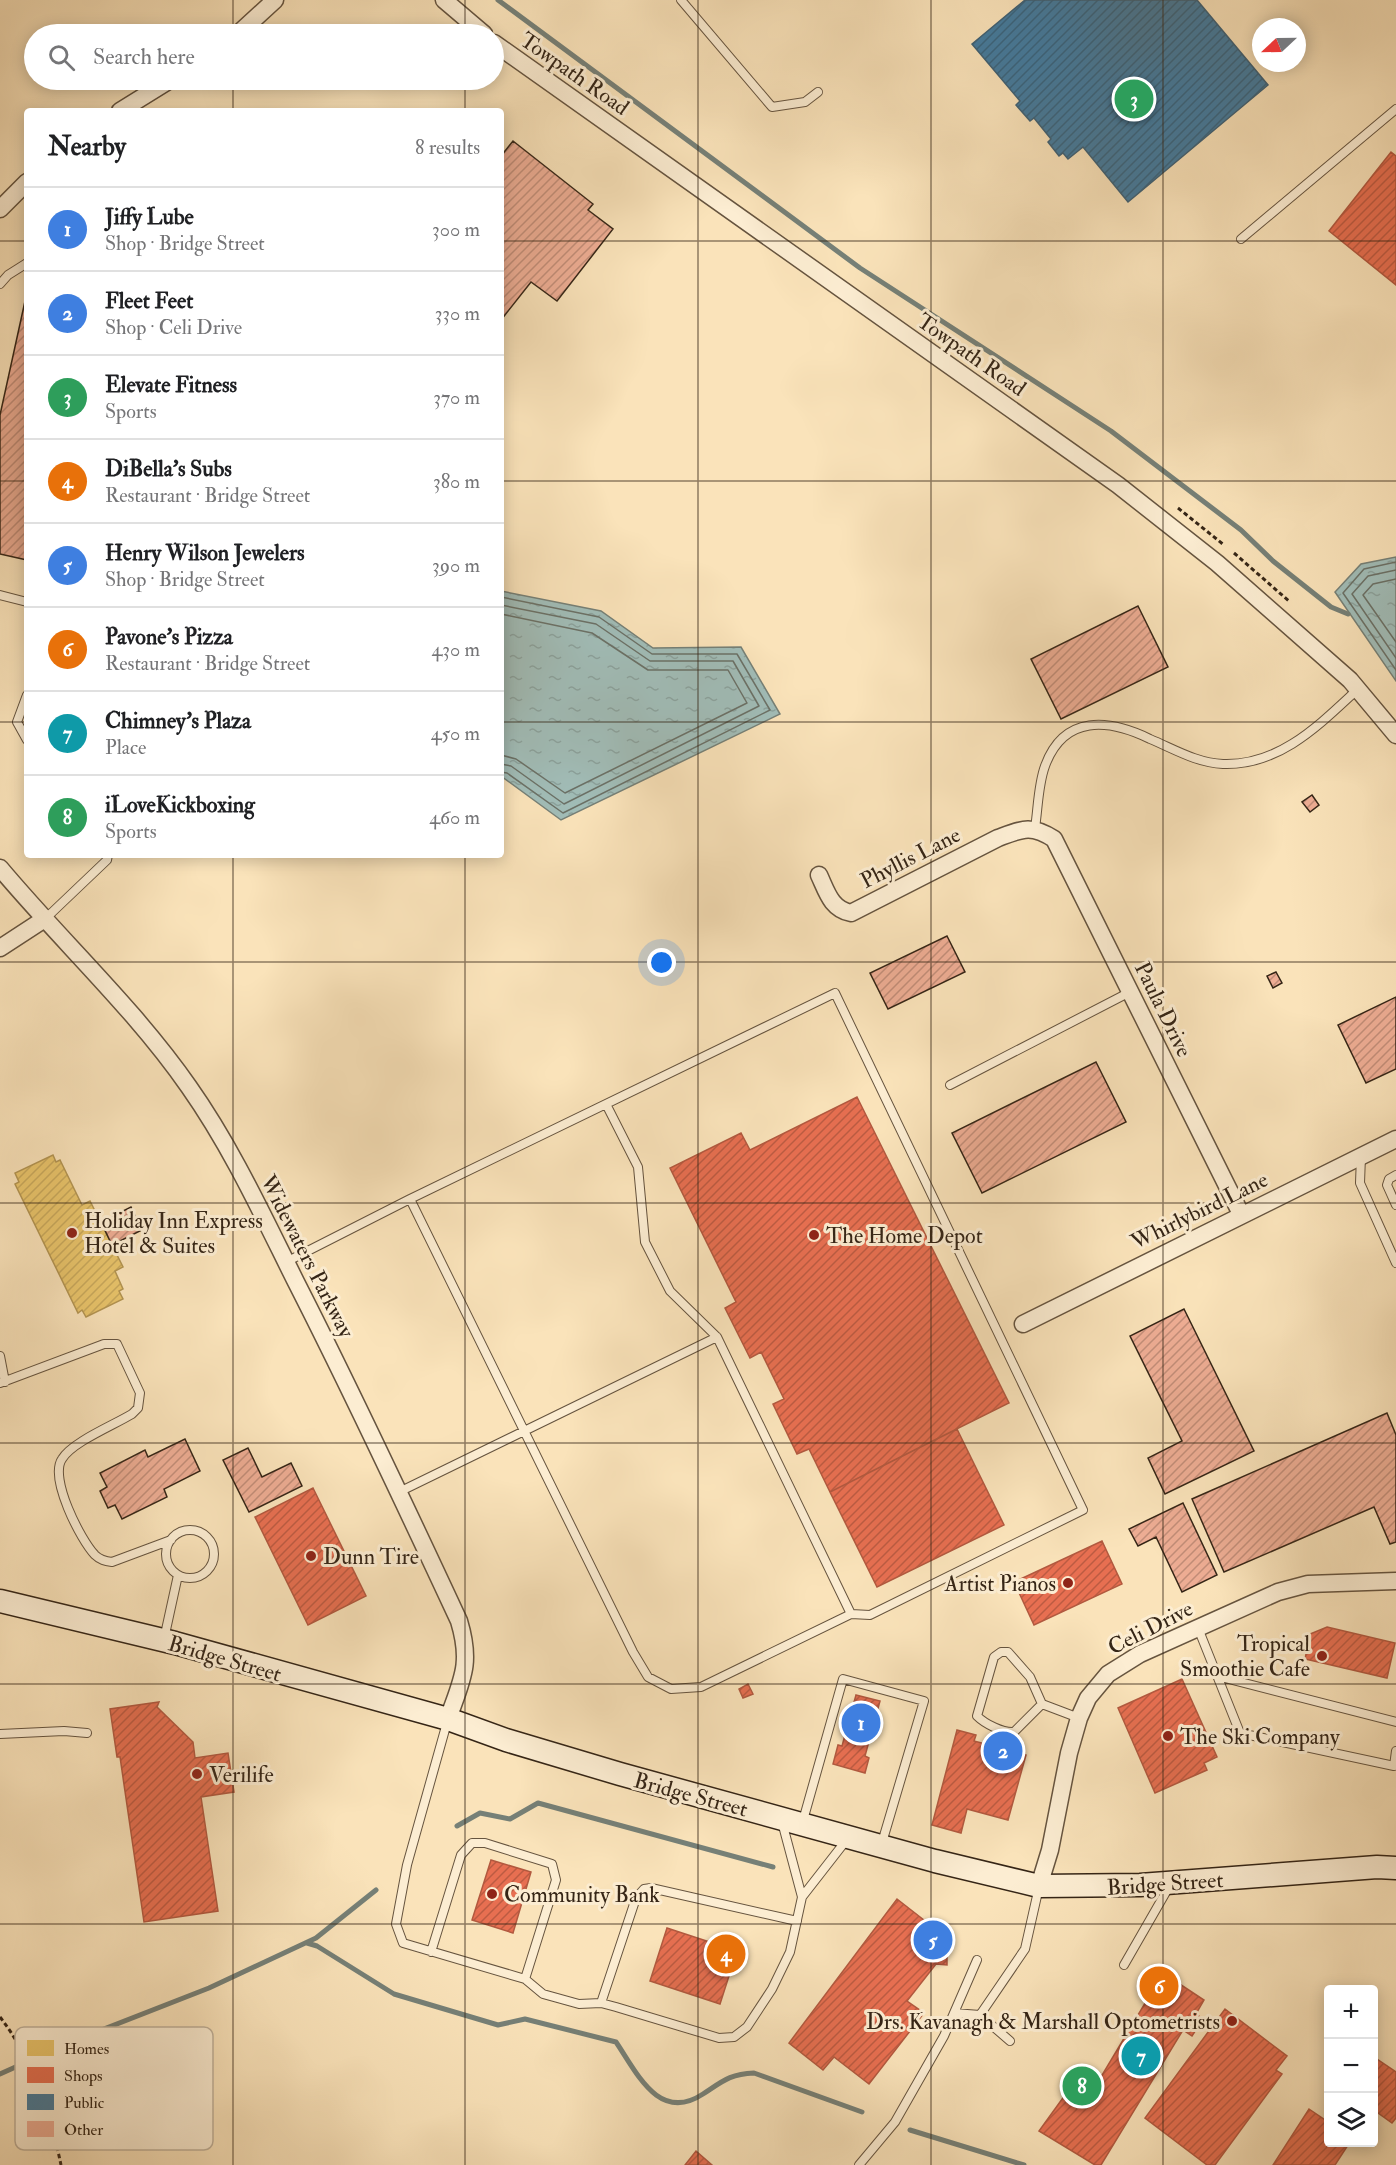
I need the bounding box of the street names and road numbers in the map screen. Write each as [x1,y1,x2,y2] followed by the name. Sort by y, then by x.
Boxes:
[514,26,635,123] street label: Towpath Road
[911,307,1032,404] street label: Towpath Road
[856,821,965,895] street label: Phyllis Lane
[1128,957,1198,1062] street label: Paula Drive
[1125,1166,1273,1257] street label: Whirlybird Lane
[253,1169,360,1343] street label: Widewaters Parkway
[1103,1595,1198,1661] street label: Celi Drive
[165,1629,285,1689] street label: Bridge Street
[631,1766,751,1824] street label: Bridge Street
[1106,1866,1224,1902] street label: Bridge Street

